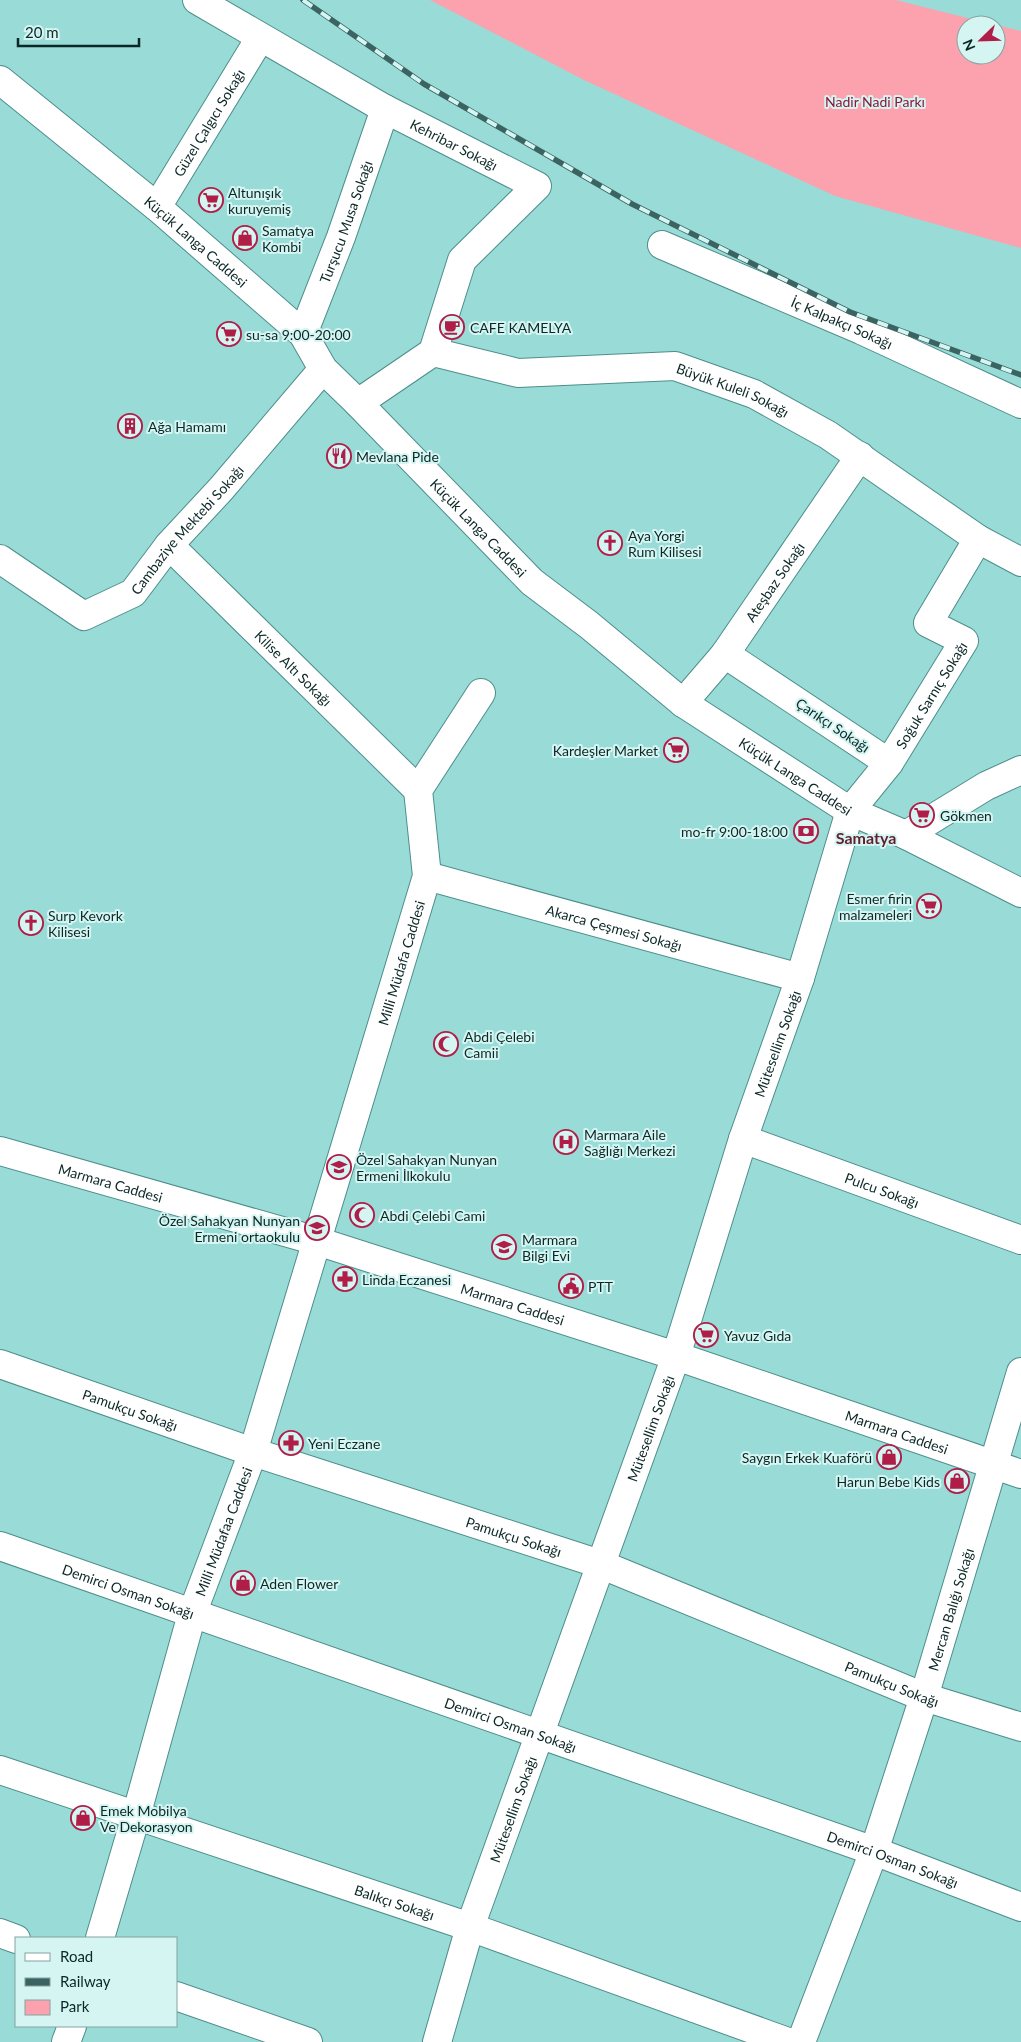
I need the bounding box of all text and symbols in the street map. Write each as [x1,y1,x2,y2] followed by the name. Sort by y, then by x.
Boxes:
[18,15,139,47] scale bar
[956,15,1006,65] north arrow
[25,23,59,41] text: 20 m
[959,37,979,54] text: N
[169,66,248,179] street label: Güzel Çalgıcı Sokağı
[825,93,925,110] park label: Nadir Nadi Parkı
[408,115,501,173] street label: Kehribar Sokağı
[315,158,375,286] street label: Turşucu Musa Sokağı
[228,184,291,217] place label: Altunışık kuruyemiş
[198,187,224,213] supermarket icon: Altunışık kuruyemiş
[141,192,251,290] street label: Küçük Langa Caddesi
[262,222,314,255] place label: Samatya Kombi
[232,225,258,251] shop icon: Samatya Kombi
[789,293,896,352] street label: İç Kalpakçı Sokağı
[439,314,465,340] cafe icon: CAFE KAMELYA
[470,319,572,336] place label: CAFE KAMELYA
[216,321,242,347] supermarket icon: su-sa 9:00-20:00
[246,326,351,343] place label: su-sa 9:00-20:00
[674,359,792,420] street label: Büyük Kuleli Sokağı
[117,413,143,439] building icon: Ağa Hamamı
[148,418,226,435] place label: Ağa Hamamı
[326,443,352,469] restaurant icon: Mevlana Pide
[356,448,439,465] place label: Mevlana Pide
[127,461,247,597] street label: Cambaziye Mektebi Sokağı
[427,475,531,580] street label: Küçük Langa Caddesi
[628,527,702,560] place label: Aya Yorgi Rum Kilisesi
[597,530,623,556] church icon: Aya Yorgi Rum Kilisesi
[741,539,807,625] street label: Ateşbaz Sokağı
[252,626,336,709] street label: Kilise Altı Sokağı
[892,638,970,752] street label: Soğuk Sarnıç Sokağı
[793,694,873,756] street label: Çarıkçı Sokağı
[736,733,855,819] street label: Küçük Langa Caddesi
[663,737,689,763] supermarket icon: Kardeşler Market
[553,742,658,759] place label: Kardeşler Market
[909,802,935,828] supermarket icon: Gökmen
[940,807,992,824] place label: Gökmen
[793,818,819,844] bank icon: mo-fr 9:00-18:00
[681,823,788,840] place label: mo-fr 9:00-18:00
[836,828,896,847] district label: Samatya
[839,890,912,923] place label: Esmer firin malzameleri
[916,893,942,919] supermarket icon: Esmer firin malzameleri
[374,898,428,1027] street label: Milli Müdafa Caddesi
[544,900,684,954] street label: Akarca Çeşmesi Sokağı
[48,907,124,940] place label: Surp Kevork Kilisesi
[18,910,44,936] church icon: Surp Kevork Kilisesi
[750,988,803,1099] street label: Mütesellim Sokağı
[464,1028,535,1061] place label: Abdi Çelebi Camii
[433,1031,459,1057] mosque icon: Abdi Çelebi Camii
[584,1126,676,1159] place label: Marmara Aile Sağlığı Merkezi
[553,1129,579,1155] hospital icon: Marmara Aile Sağlığı Merkezi
[356,1151,497,1184] place label: Özel Sahakyan Nunyan Ermeni İlkokulu
[326,1154,352,1180] school or university icon: Özel Sahakyan Nunyan Ermeni İlkokulu
[56,1160,165,1205] street label: Marmara Caddesi
[843,1168,922,1211] street label: Pulcu Sokağı
[349,1202,375,1228] mosque icon: Abdi Çelebi Cami
[380,1207,485,1224] place label: Abdi Çelebi Cami
[159,1212,300,1245] place label: Özel Sahakyan Nunyan Ermeni ortaokulu
[304,1215,330,1241] school or university icon: Özel Sahakyan Nunyan Ermeni ortaokulu
[522,1231,577,1264] place label: Marmara Bilgi Evi
[491,1234,517,1260] school or university icon: Marmara Bilgi Evi
[332,1266,358,1292] pharmacy icon: Linda Eczanesi
[362,1271,451,1288] place label: Linda Eczanesi
[558,1273,584,1299] public building icon: PTT
[588,1278,614,1295] place label: PTT
[459,1279,567,1328] street label: Marmara Caddesi
[693,1322,719,1348] supermarket icon: Yavuz Gıda
[724,1327,791,1344] place label: Yavuz Gıda
[623,1373,677,1484] street label: Mütesellim Sokağı
[81,1385,180,1434] street label: Pamukçu Sokağı
[843,1406,951,1457] street label: Marmara Caddesi
[278,1430,304,1456] pharmacy icon: Yeni Eczane
[308,1435,380,1452] place label: Yeni Eczane
[876,1444,902,1470] shop icon: Saygın Erkek Kuaförü
[742,1449,872,1466] place label: Saygın Erkek Kuaförü
[191,1465,255,1598] street label: Milli Müdafaa Caddesi
[944,1468,970,1494] shop icon: Harun Bebe Kids
[837,1473,940,1490] place label: Harun Bebe Kids
[464,1513,564,1560] street label: Pamukçu Sokağı
[924,1546,977,1673] street label: Mercan Balığı Sokağı
[60,1560,197,1622] street label: Demirci Osman Sokağı
[230,1570,256,1596] shop icon: Aden Flower
[260,1575,338,1592] place label: Aden Flower
[843,1657,941,1710] street label: Pamukçu Sokağı
[443,1693,579,1755] street label: Demirci Osman Sokağı
[486,1754,540,1865] street label: Mütesellim Sokağı
[100,1802,193,1835] place label: Emek Mobilya Ve Dekorasyon
[70,1805,96,1831] shop icon: Emek Mobilya Ve Dekorasyon
[825,1827,961,1891] street label: Demirci Osman Sokağı
[352,1881,437,1923] street label: Balıkçı Sokağı
[15,1937,178,2027] legend
[60,1947,93,1965] text: Road
[60,1972,111,1990] text: Railway
[60,1997,90,2015] text: Park

